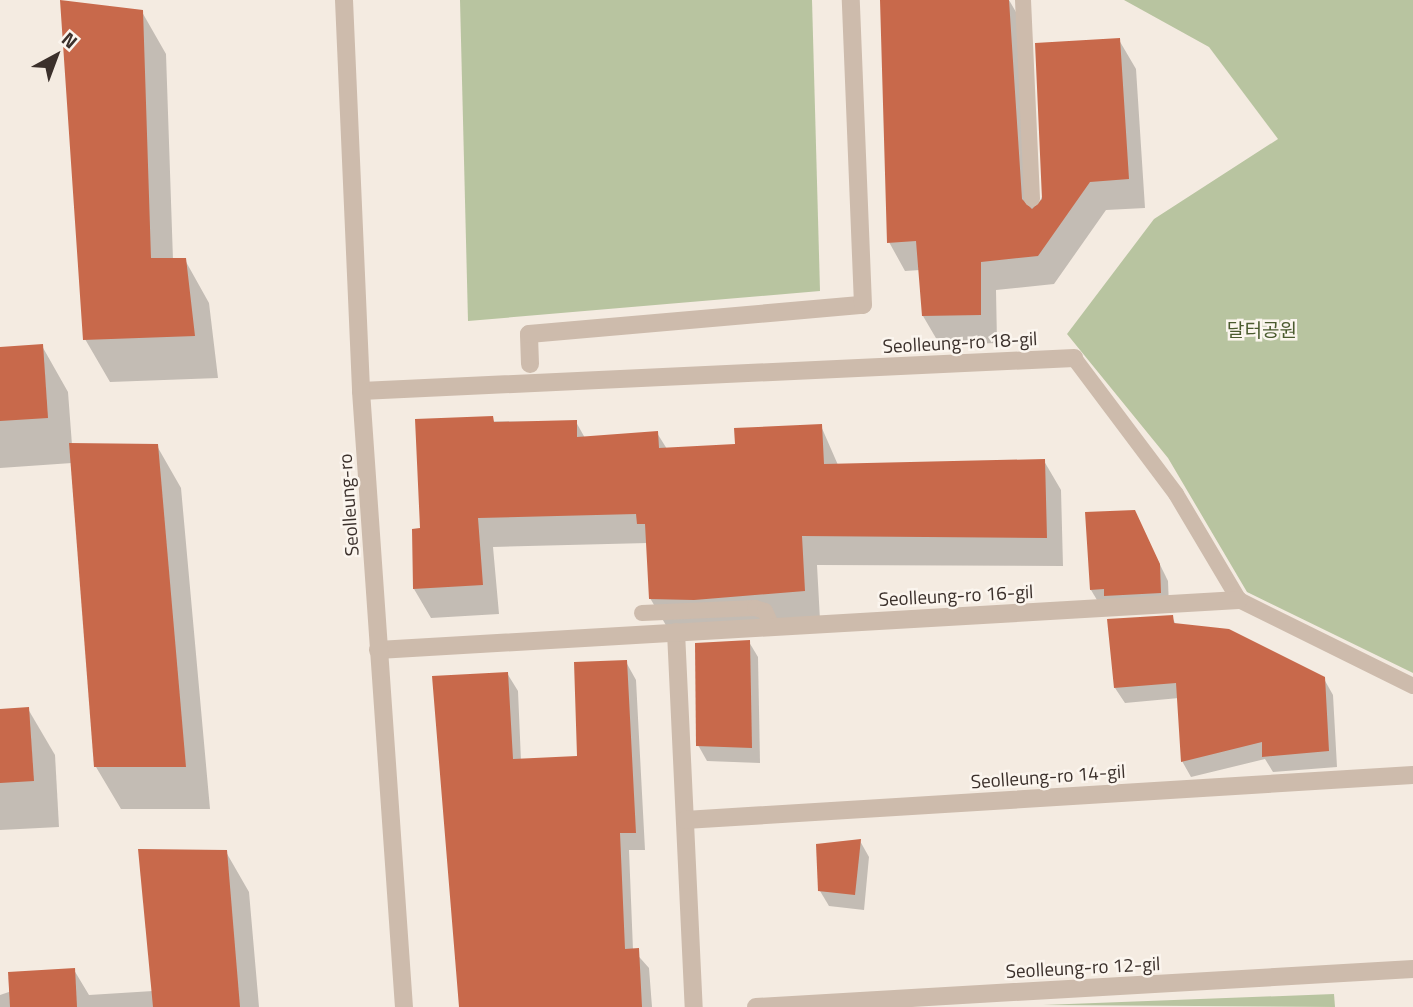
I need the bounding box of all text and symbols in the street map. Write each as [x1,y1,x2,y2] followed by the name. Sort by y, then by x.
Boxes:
[21,21,91,91] north arrow
[56,25,85,55] text: N
[1227,319,1297,341] park label: 달터공원
[882,327,1038,357] street label: Seolleung-ro 18-gil
[333,453,363,557] street label: Seolleung-ro
[878,580,1034,610] street label: Seolleung-ro 16-gil
[970,759,1126,793] street label: Seolleung-ro 14-gil
[1005,952,1161,982] street label: Seolleung-ro 12-gil

